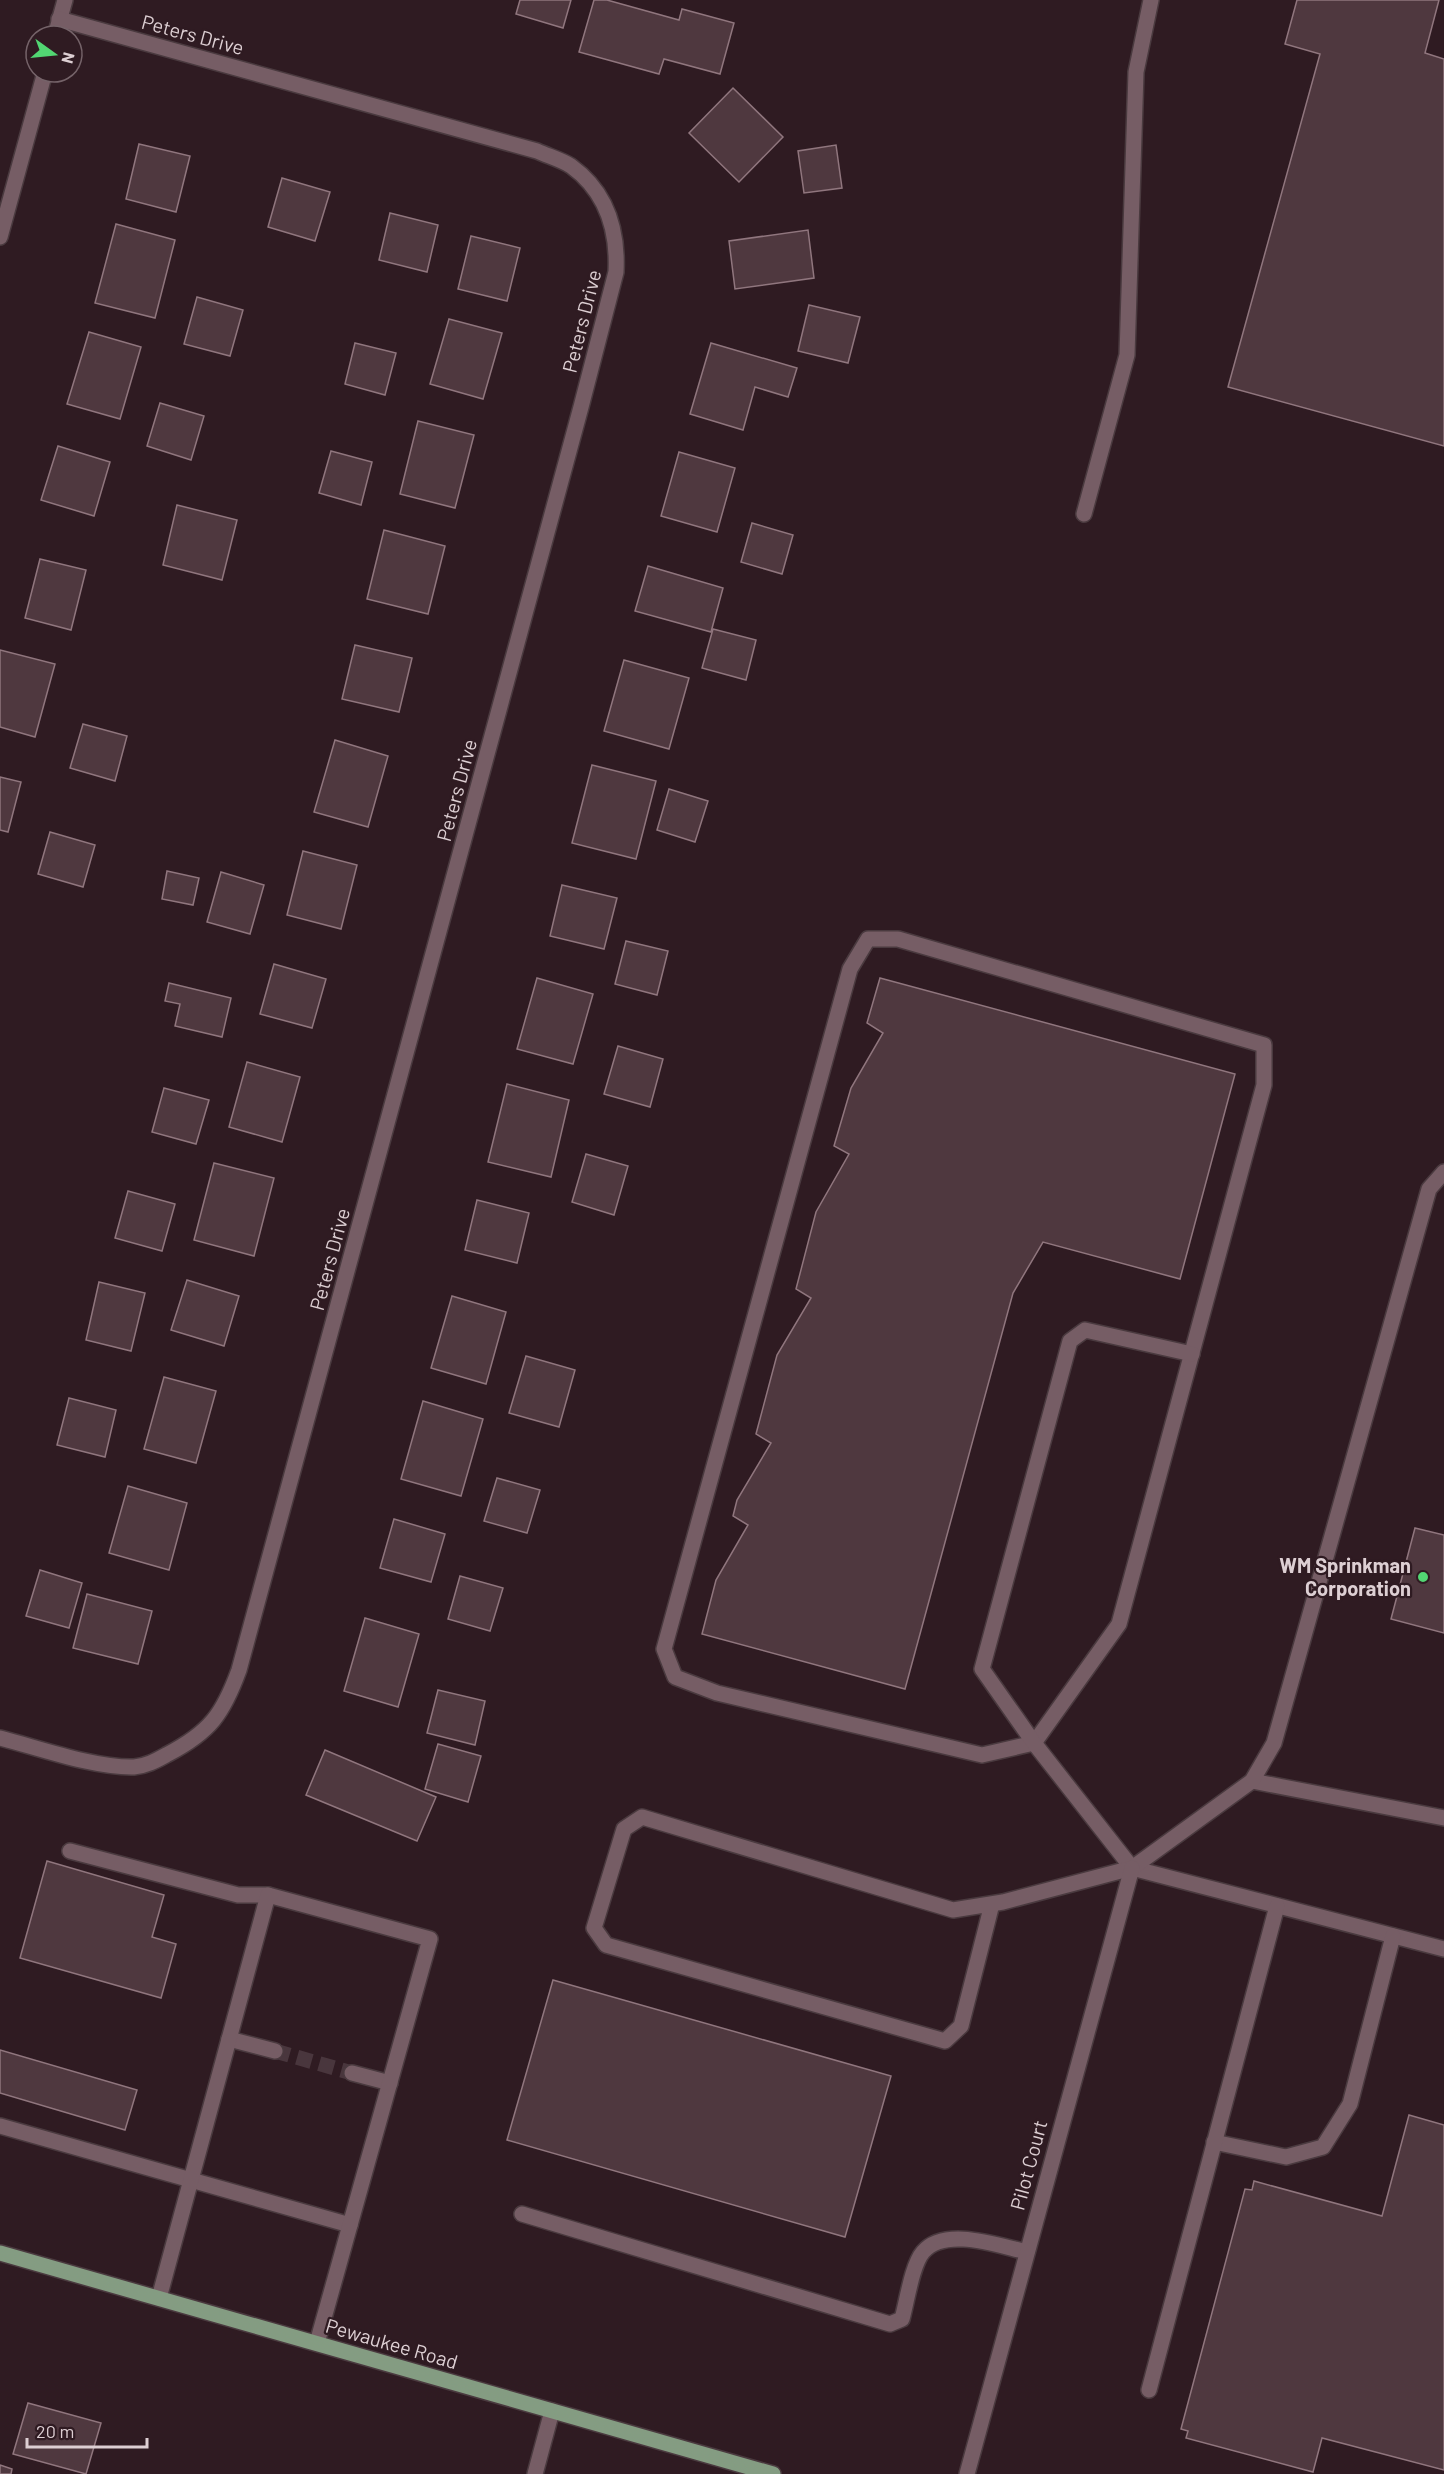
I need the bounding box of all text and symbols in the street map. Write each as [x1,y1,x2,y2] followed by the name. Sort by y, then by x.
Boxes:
[139,9,247,59] street label: Peters Drive
[24,24,84,84] north arrow
[58,50,80,66] text: N
[557,267,605,375] street label: Peters Drive
[431,736,481,844] street label: Peters Drive
[304,1205,354,1313] street label: Peters Drive
[1279,1553,1411,1600] place label: WM Sprinkman Corporation
[1416,1570,1430,1584] marker: WM Sprinkman Corporation
[1004,2117,1052,2213] street label: Pilot Court
[323,2313,461,2373] street label: Pewaukee Road
[27,2411,147,2449] scale bar
[36,2420,74,2442] text: 20 m

